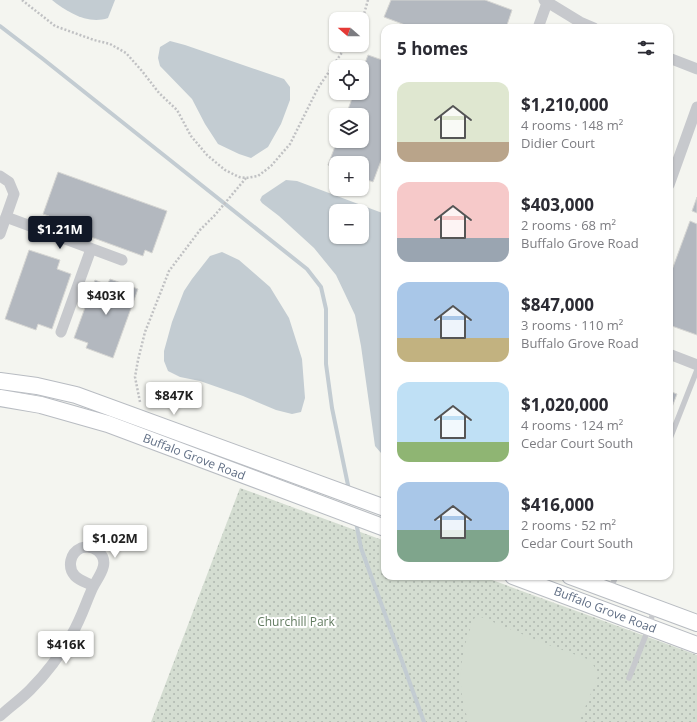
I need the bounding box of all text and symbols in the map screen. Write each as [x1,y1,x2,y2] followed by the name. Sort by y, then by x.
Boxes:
[329,12,369,52] north arrow
[329,12,369,244] map controls
[397,37,468,60] text: 5 homes
[635,37,657,59] icon: filters
[329,60,369,100] button: locate
[521,93,608,116] text: $1,210,000
[429,98,477,146] icon: home
[329,108,369,148] button: layers
[521,116,623,134] text: 4 rooms · 148 m²
[521,134,595,152] text: Didier Court
[329,156,369,196] button: +
[521,193,594,216] text: $403,000
[429,198,477,246] icon: home
[329,204,369,244] button: −
[27,216,93,250] pin: $1.21M
[521,216,616,234] text: 2 rooms · 68 m²
[37,220,83,238] text: $1.21M
[521,234,639,252] text: Buffalo Grove Road
[78,282,134,316] pin: $403K
[87,286,125,304] text: $403K
[521,293,594,316] text: $847,000
[429,298,477,346] icon: home
[521,316,623,334] text: 3 rooms · 110 m²
[521,334,639,352] text: Buffalo Grove Road
[146,382,202,416] pin: $847K
[155,386,193,404] text: $847K
[521,393,608,416] text: $1,020,000
[429,398,477,446] icon: home
[521,416,623,434] text: 4 rooms · 124 m²
[140,429,248,484] street label: Buffalo Grove Road
[521,434,633,452] text: Cedar Court South
[521,493,594,516] text: $416,000
[429,498,477,546] icon: home
[521,516,616,534] text: 2 rooms · 52 m²
[82,525,148,559] pin: $1.02M
[92,529,138,547] text: $1.02M
[521,534,633,552] text: Cedar Court South
[551,582,659,637] street label: Buffalo Grove Road
[257,613,335,630] park label: Churchill Park
[38,631,94,665] pin: $416K
[47,635,85,653] text: $416K

